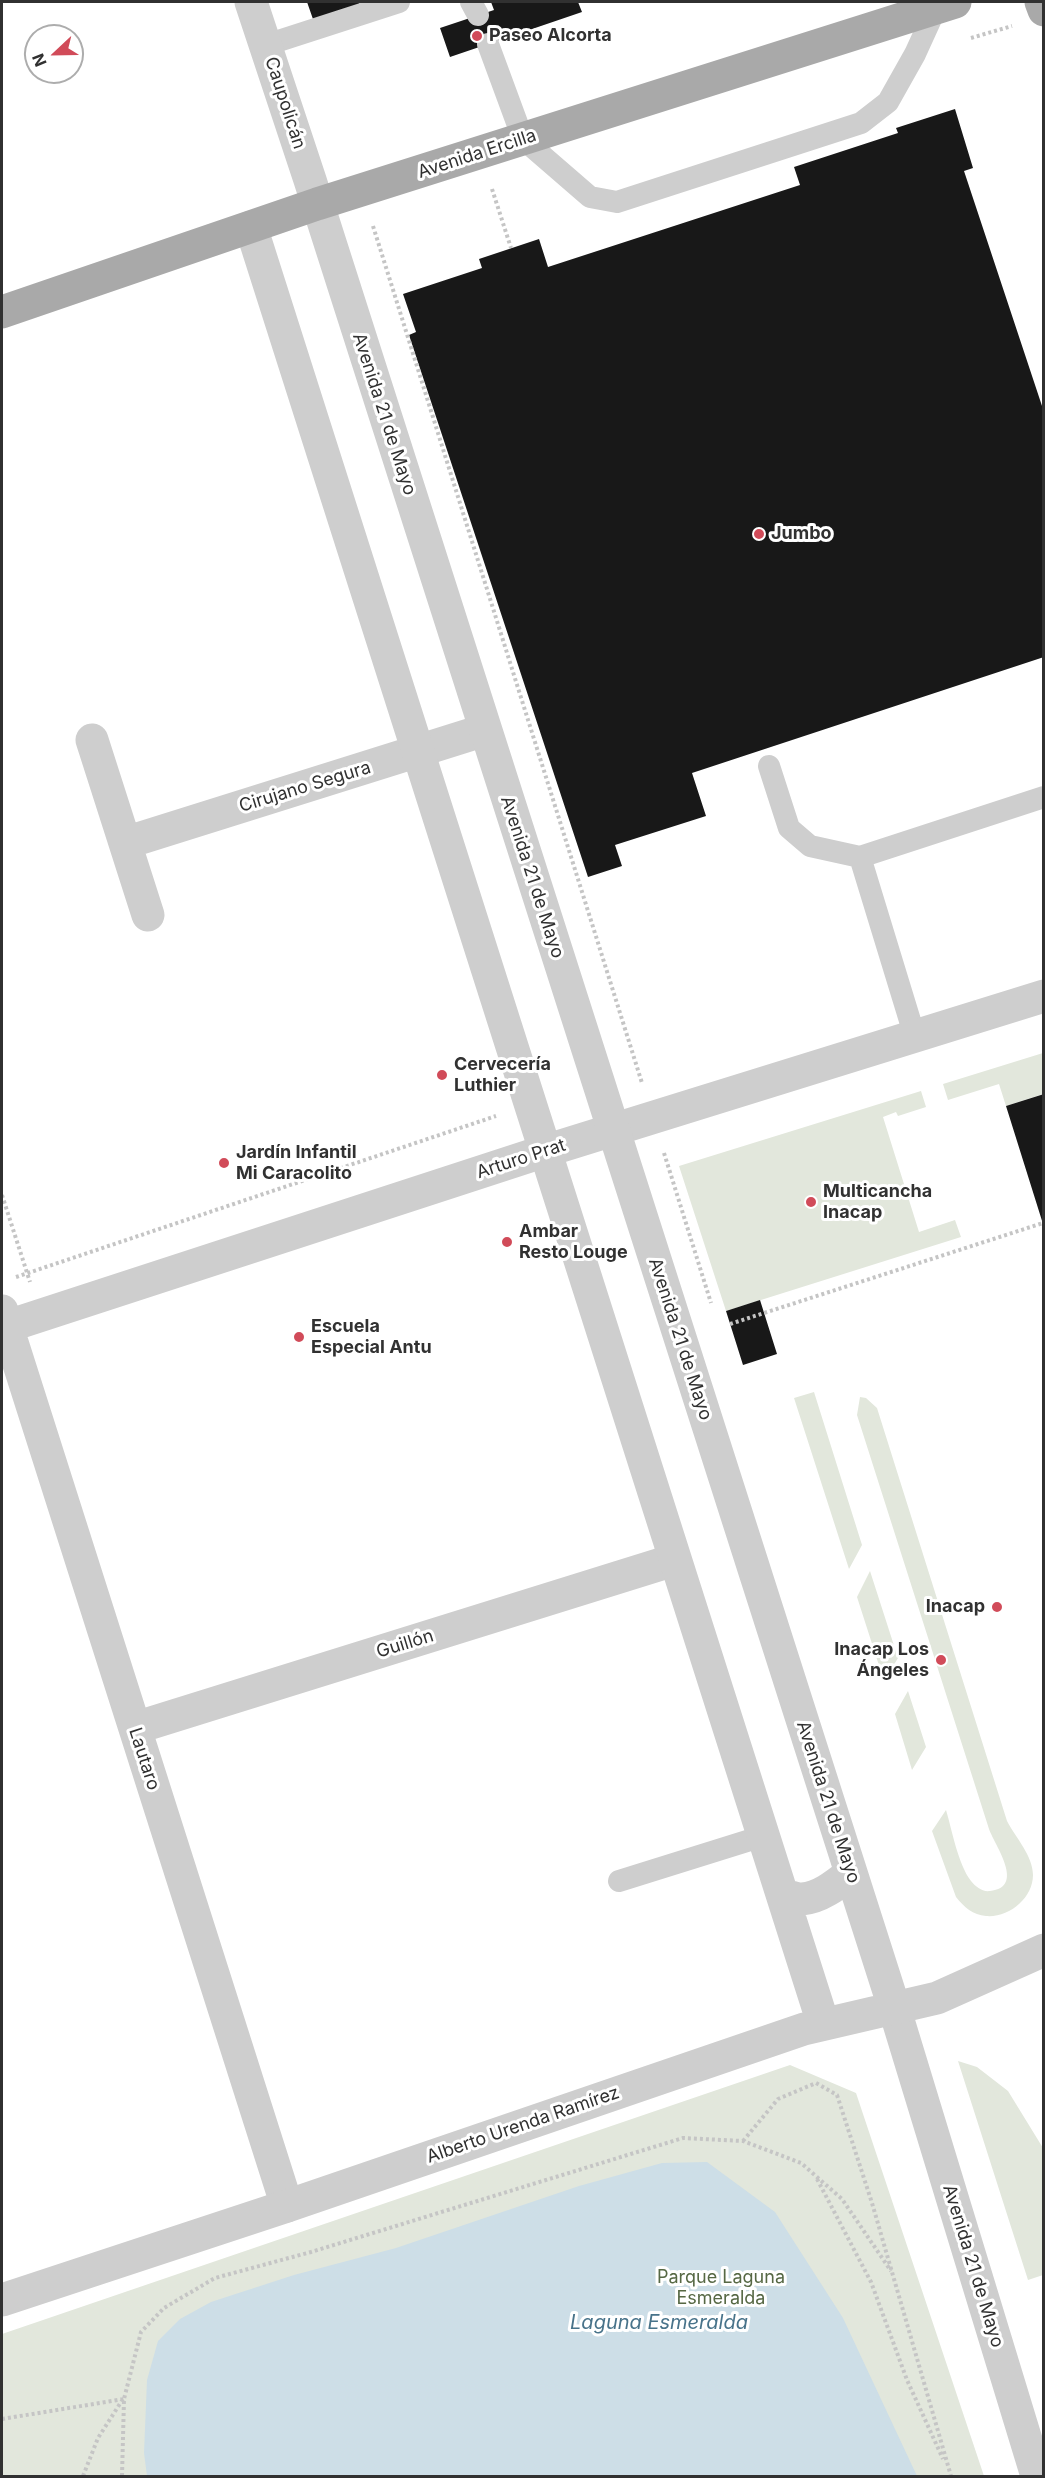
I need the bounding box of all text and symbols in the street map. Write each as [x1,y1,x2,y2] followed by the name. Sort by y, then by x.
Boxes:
[24,24,84,84] north arrow
[489,25,612,47] place label: Paseo Alcorta
[470,29,484,43] marker: Paseo Alcorta
[28,51,51,69] text: N
[260,54,310,152] street label: Caupolicán
[415,125,539,183] street label: Avenida Ercilla
[348,330,420,498] street label: Avenida 21 de Mayo
[771,523,832,545] place label: Jumbo
[752,527,766,541] marker: Jumbo
[237,757,373,817] street label: Cirujano Segura
[496,793,568,961] street label: Avenida 21 de Mayo
[454,1054,551,1096] place label: Cervecería Luthier
[435,1068,449,1082] marker: Cervecería Luthier
[474,1134,568,1184] street label: Arturo Prat
[236,1142,357,1184] place label: Jardín Infantil Mi Caracolito
[217,1156,231,1170] marker: Jardín Infantil Mi Caracolito
[823,1181,932,1224] place label: Multicancha Inacap
[804,1195,818,1209] marker: Multicancha Inacap
[519,1221,628,1264] place label: Ambar Resto Louge
[500,1235,514,1249] marker: Ambar Resto Louge
[644,1255,716,1423] street label: Avenida 21 de Mayo
[311,1316,432,1358] place label: Escuela Especial Antu
[292,1330,306,1344] marker: Escuela Especial Antu
[926,1596,985,1618] place label: Inacap
[990,1600,1004,1614] marker: Inacap
[374,1625,436,1663] street label: Guillón
[834,1639,929,1682] place label: Inacap Los Ángeles
[934,1653,948,1667] marker: Inacap Los Ángeles
[792,1718,864,1886] street label: Avenida 21 de Mayo
[124,1725,164,1793] street label: Lautaro
[424,2082,622,2168] street label: Alberto Urenda Ramírez
[938,2182,1008,2350] street label: Avenida 21 de Mayo
[657,2267,785,2310] park label: Parque Laguna Esmeralda
[570,2311,748,2335] water label: Laguna Esmeralda

